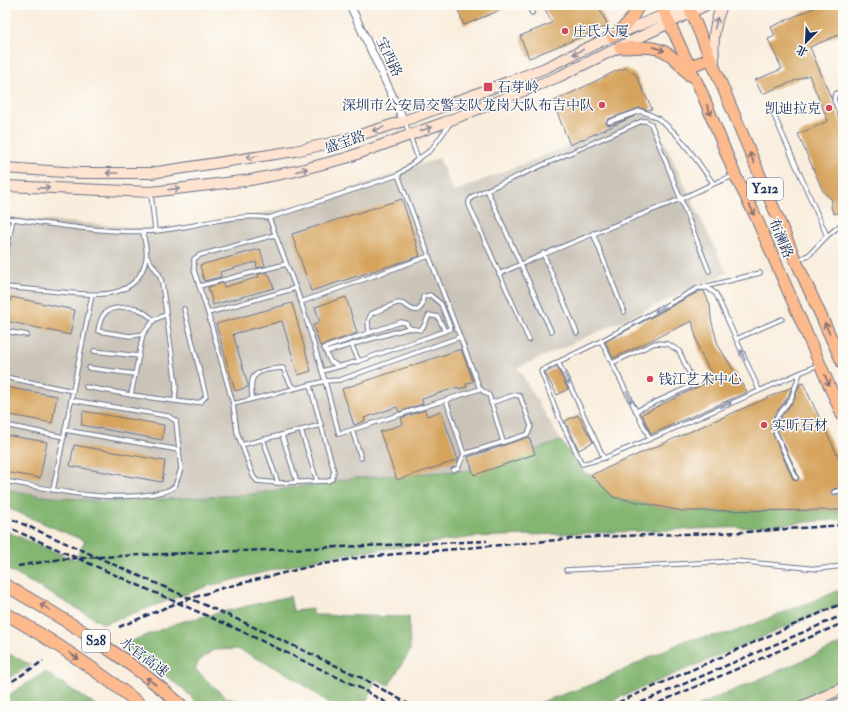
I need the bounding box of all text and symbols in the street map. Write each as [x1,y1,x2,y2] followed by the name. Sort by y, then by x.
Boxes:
[712,17,720,30] one-way arrow
[786,22,826,62] north arrow
[573,23,629,40] place label: 庄氏大厦
[560,26,570,36] marker: 庄氏大厦
[372,34,406,80] street label: 宝西路
[794,43,810,59] text: 北
[652,46,664,54] one-way arrow
[572,49,584,56] one-way arrow
[497,79,539,96] place label: 石芽岭
[482,81,494,93] marker: 石芽岭
[342,97,594,114] place label: 深圳市公安局交警支队龙岗大队布吉中队
[597,100,607,110] marker: 深圳市公安局交警支队龙岗大队布吉中队
[765,100,821,117] place label: 凯迪拉克
[824,103,834,113] marker: 凯迪拉克
[705,104,713,116] one-way arrow
[419,125,432,132] one-way arrow
[372,126,385,133] one-way arrow
[322,127,368,157] street label: 盛宝路
[748,152,755,164] one-way arrow
[246,153,259,161] one-way arrow
[295,165,308,173] one-way arrow
[106,169,119,177] one-way arrow
[747,178,783,200] road number: Y212
[37,184,50,192] one-way arrow
[167,185,180,193] one-way arrow
[749,204,756,216] one-way arrow
[765,215,797,261] street label: 布澜路
[654,306,666,313] one-way arrow
[823,323,830,335] one-way arrow
[739,349,746,361] one-way arrow
[658,371,742,388] place label: 钱江艺术中心
[564,373,571,385] one-way arrow
[645,374,655,384] marker: 钱江艺术中心
[824,374,831,386] one-way arrow
[626,391,633,403] one-way arrow
[720,400,732,408] one-way arrow
[772,417,828,434] place label: 实昕石材
[759,420,769,430] marker: 实昕石材
[39,603,51,611] one-way arrow
[82,630,110,652] road number: S28
[117,633,171,681] street label: 水官高速
[68,652,79,660] one-way arrow
[146,677,157,686] one-way arrow

